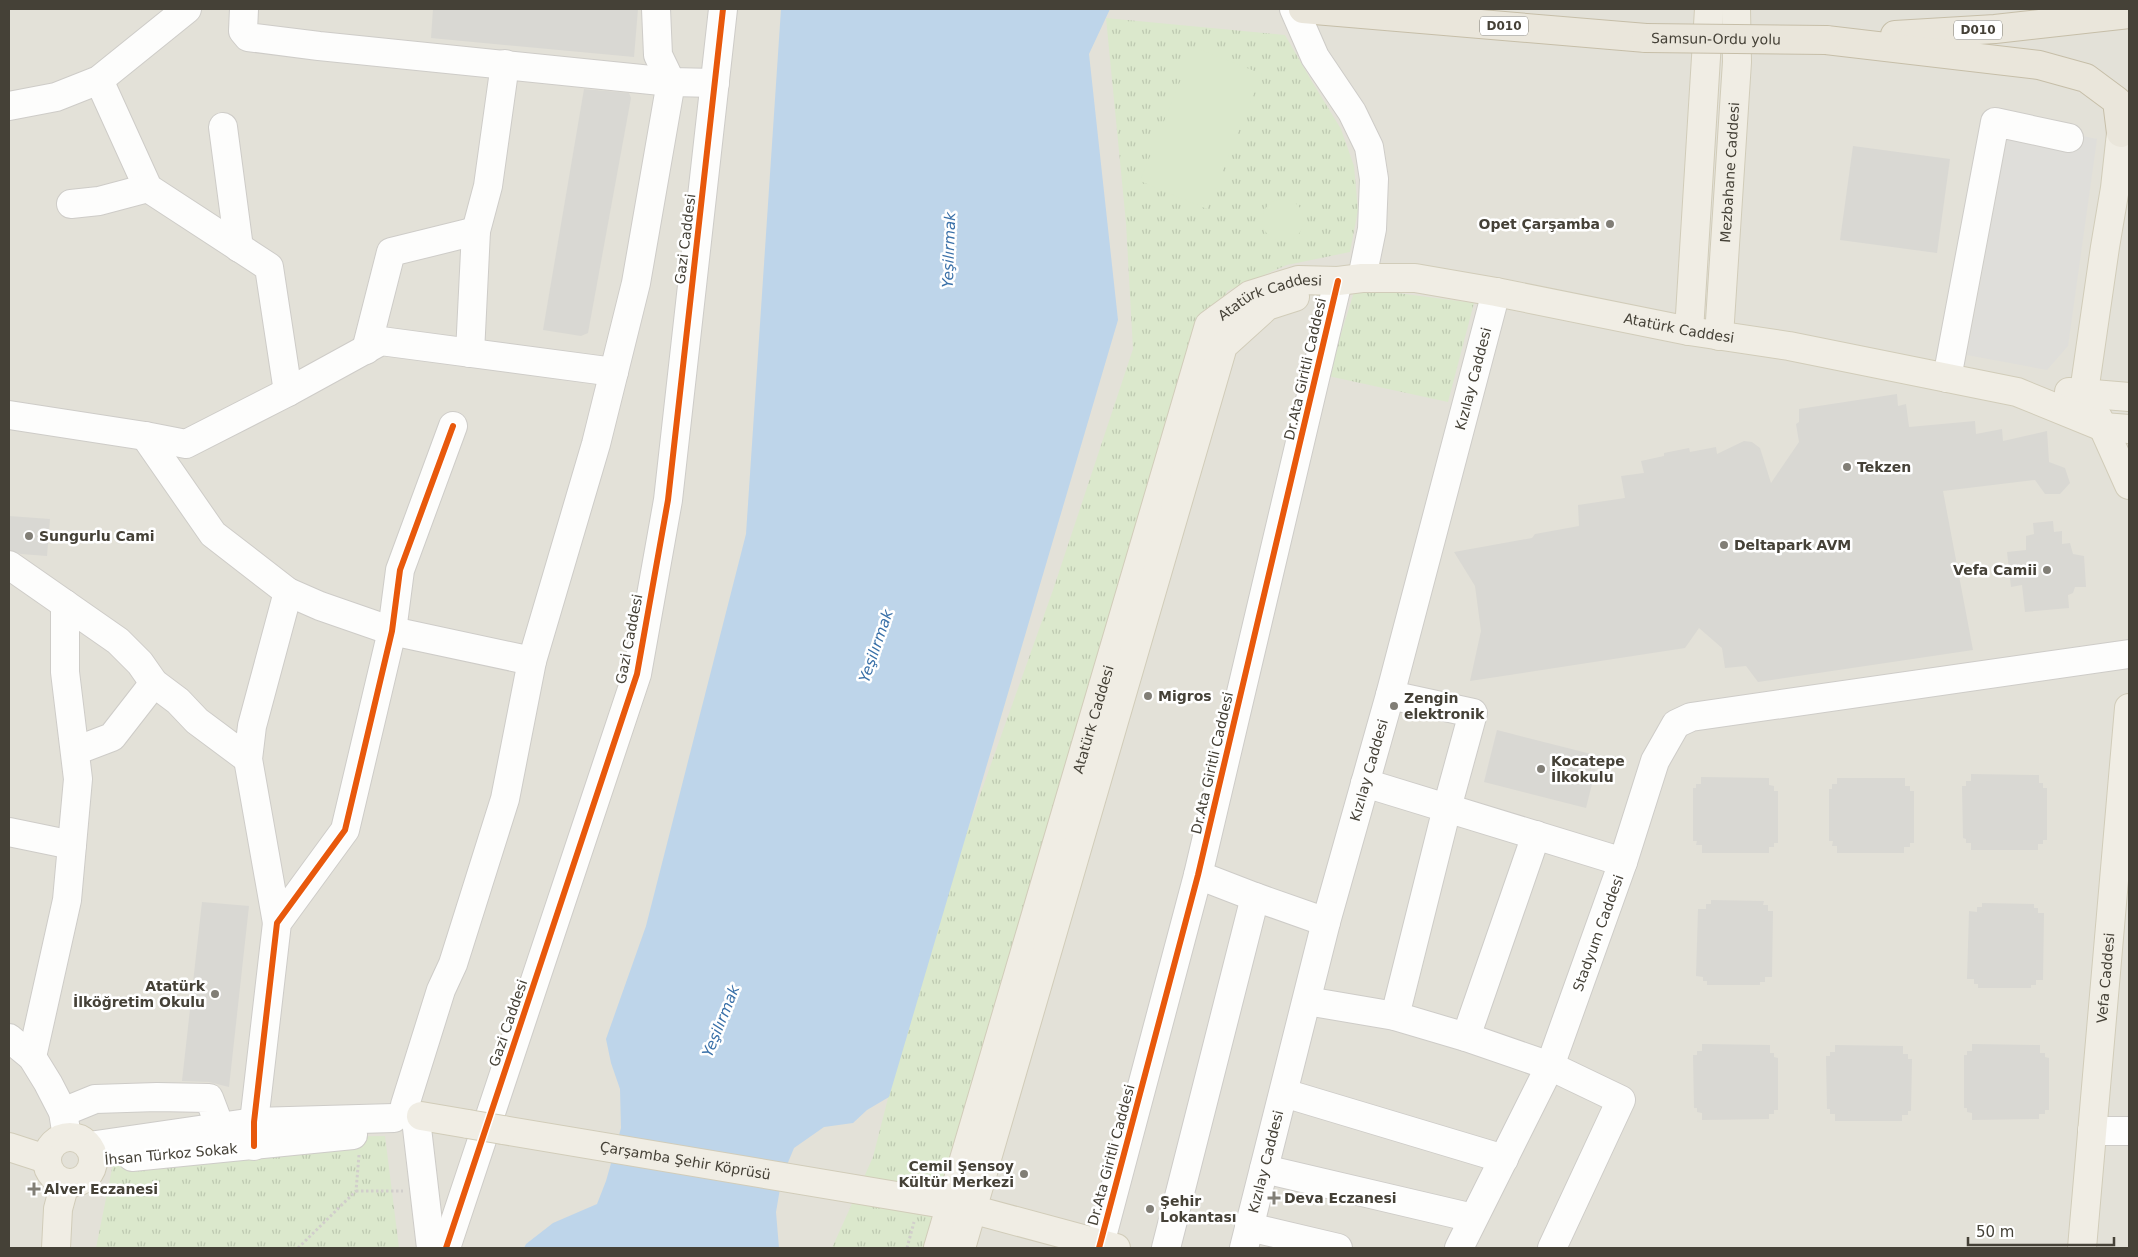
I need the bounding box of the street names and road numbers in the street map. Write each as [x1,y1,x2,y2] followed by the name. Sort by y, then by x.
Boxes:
[1480,16,1528,36] road number: D010
[1954,20,2002,40] road number: D010
[1651,30,1781,47] street label: Samsun-Ordu yolu
[1717,102,1742,243] street label: Mezbahane Caddesi
[672,193,698,285] street label: Gazi Caddesi
[1215,271,1322,324] street label: Atatürk Caddesi
[1281,296,1329,442] street label: Dr.Ata Giritli Caddesi
[1622,310,1735,346] street label: Atatürk Caddesi
[1452,326,1494,432] street label: Kızılay Caddesi
[612,593,646,685] street label: Gazi Caddesi
[1070,663,1117,775] street label: Atatürk Caddesi
[1188,690,1236,836] street label: Dr.Ata Giritli Caddesi
[1347,717,1391,823] street label: Kızılay Caddesi
[1569,872,1627,994] street label: Stadyum Caddesi
[2094,932,2117,1024] street label: Vefa Caddesi
[486,977,530,1069] street label: Gazi Caddesi
[1084,1083,1138,1227] street label: Dr.Ata Giritli Caddesi
[1245,1109,1286,1215] street label: Kızılay Caddesi
[599,1138,772,1183] street label: Çarşamba Şehir Köprüsü
[104,1139,239,1168] street label: İhsan Türkoz Sokak

